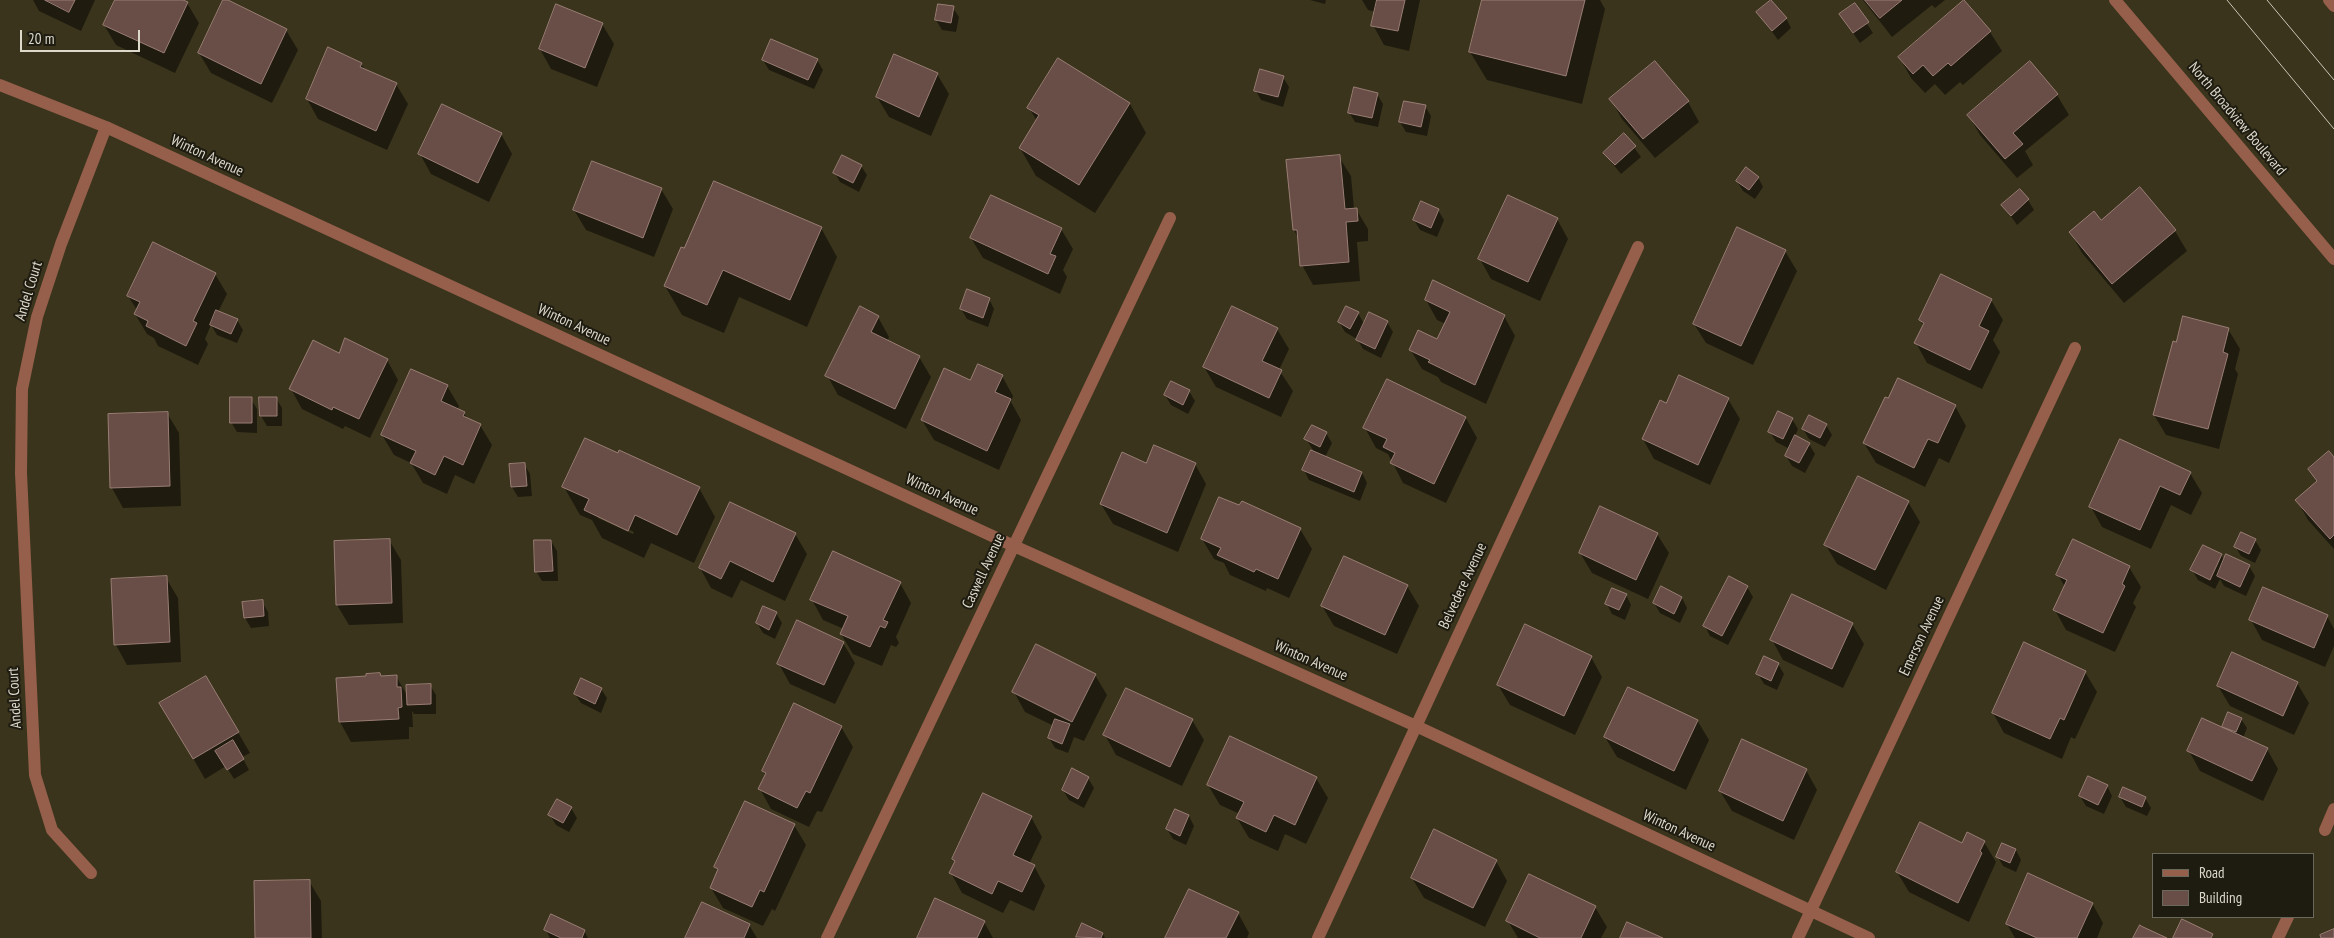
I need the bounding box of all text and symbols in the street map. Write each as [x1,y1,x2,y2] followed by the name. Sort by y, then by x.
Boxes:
[22,20,142,52] scale bar
[28,29,54,48] text: 20 m
[2184,59,2290,179] street label: North Broadview Boulevard
[168,131,246,181] street label: Winton Avenue
[11,259,47,323] street label: Andel Court
[535,300,613,350] street label: Winton Avenue
[903,470,981,520] street label: Winton Avenue
[959,531,1009,611] street label: Caswell Avenue
[1435,540,1491,632] street label: Belvedere Avenue
[1896,593,1948,679] street label: Emerson Avenue
[1272,637,1350,685] street label: Winton Avenue
[4,667,26,729] street label: Andel Court
[1640,806,1718,856] street label: Winton Avenue
[2152,853,2314,918] legend
[2199,863,2225,882] text: Road
[2199,888,2242,907] text: Building

